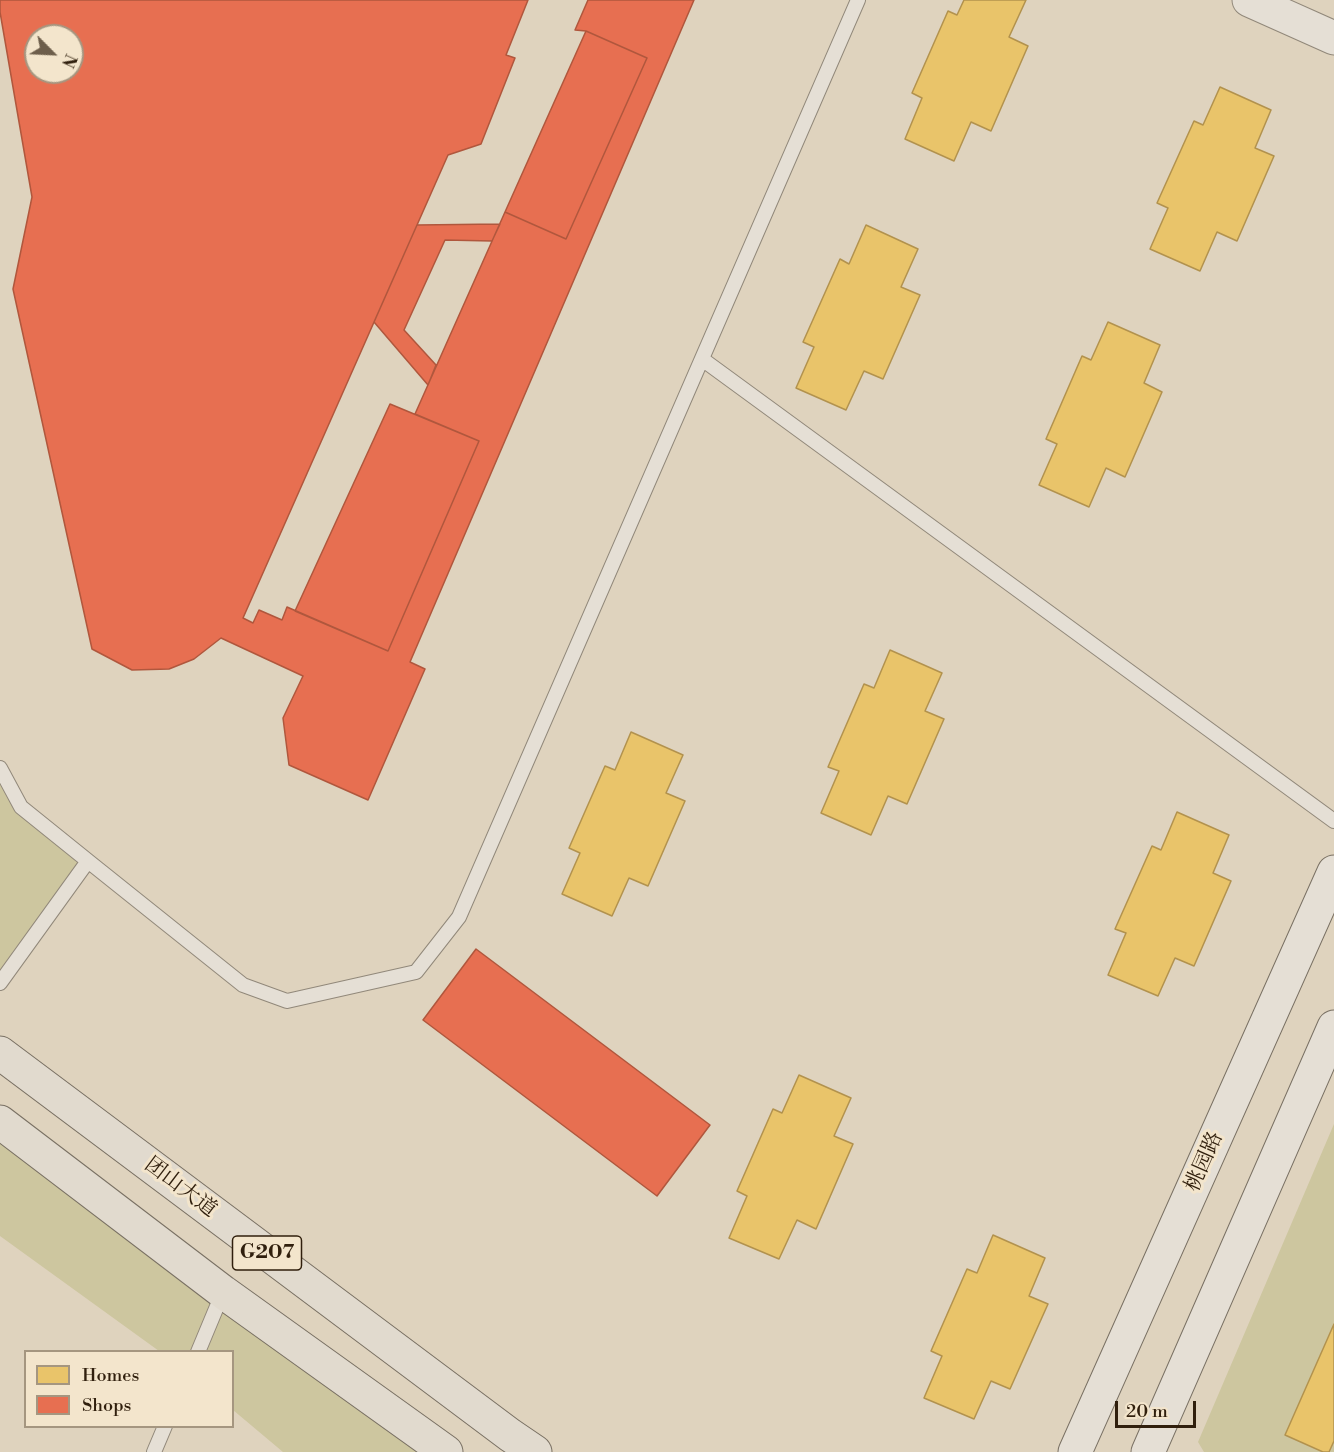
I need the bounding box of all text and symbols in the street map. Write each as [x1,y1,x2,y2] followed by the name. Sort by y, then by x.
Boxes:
[24,24,84,84] north arrow
[57,51,80,70] text: N
[1181,1128,1229,1196] street label: 桃园路
[139,1153,221,1223] street label: 团山大道
[232,1236,302,1270] road number: G207
[24,1350,234,1428] legend
[82,1364,139,1387] text: Homes
[1118,1389,1199,1427] scale bar
[82,1394,131,1417] text: Shops
[1126,1400,1168,1423] text: 20 m

